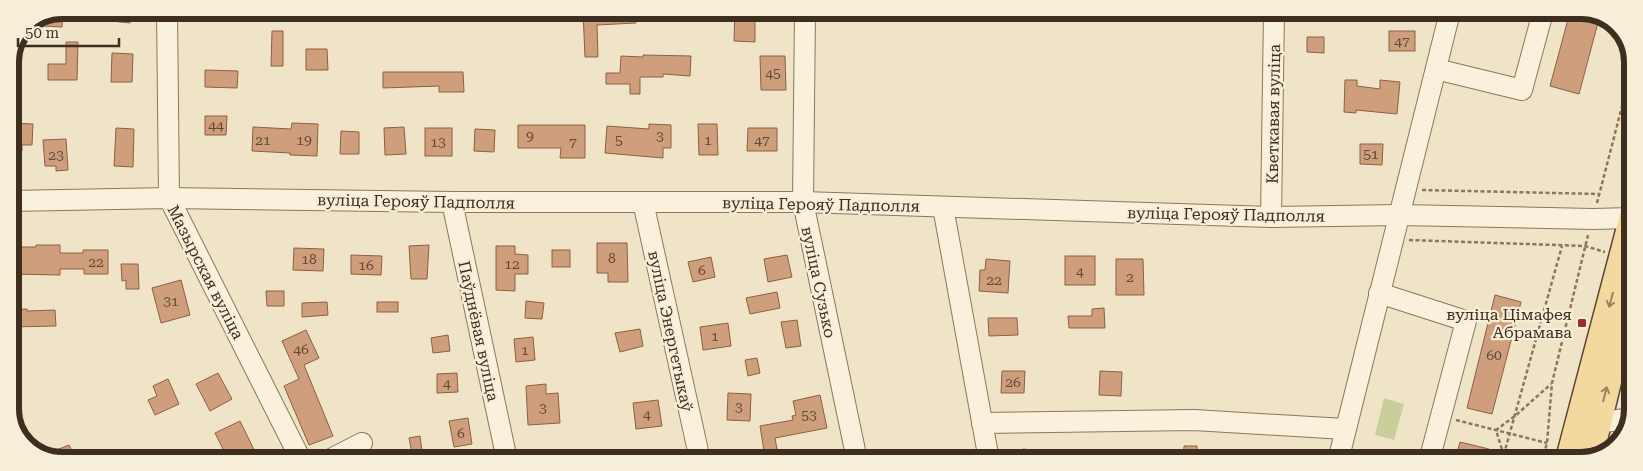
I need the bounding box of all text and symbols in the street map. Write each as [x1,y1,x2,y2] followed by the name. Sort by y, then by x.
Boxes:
[18,15,119,47] scale bar
[25,24,60,42] text: 50 m
[1394,33,1410,49] house number: 47
[1263,44,1284,184] street label: Кветкавая вуліца
[765,65,781,81] house number: 45
[208,117,224,133] house number: 44
[526,128,534,144] house number: 9
[656,128,664,144] house number: 3
[255,132,271,148] house number: 21
[296,132,312,148] house number: 19
[615,132,623,148] house number: 5
[704,132,712,148] house number: 1
[754,132,770,148] house number: 47
[430,134,446,150] house number: 13
[569,134,577,150] house number: 7
[1363,146,1379,162] house number: 51
[48,147,64,163] house number: 23
[317,190,515,213] street label: вуліца Герояў Падполля
[722,193,920,216] street label: вуліца Герояў Падполля
[163,202,248,343] street label: Мазырская вуліца
[1127,203,1325,226] street label: вуліца Герояў Падполля
[797,225,840,340] street label: вуліца Сузько
[644,249,697,414] street label: вуліца Энергетыкаў
[608,250,616,266] house number: 8
[301,251,317,267] house number: 18
[88,254,104,270] house number: 22
[504,256,520,272] house number: 12
[358,257,374,273] house number: 16
[454,259,503,403] street label: Паўднёвая вуліца
[698,262,706,278] house number: 6
[1076,263,1084,279] house number: 4
[1126,269,1134,285] house number: 2
[986,272,1002,288] house number: 22
[1606,291,1616,307] one-way arrow
[163,293,179,309] house number: 31
[1446,305,1572,342] place label: вуліца Цімафея Абрамава
[1576,317,1588,329] marker: вуліца Цімафея Абрамава
[711,328,719,344] house number: 1
[293,341,309,357] house number: 46
[521,342,529,358] house number: 1
[1486,347,1502,363] house number: 60
[1005,374,1021,390] house number: 26
[443,375,451,391] house number: 4
[1601,386,1610,402] one-way arrow
[735,399,743,415] house number: 3
[539,400,547,416] house number: 3
[643,406,651,422] house number: 4
[801,407,817,423] house number: 53
[457,425,465,441] house number: 6

